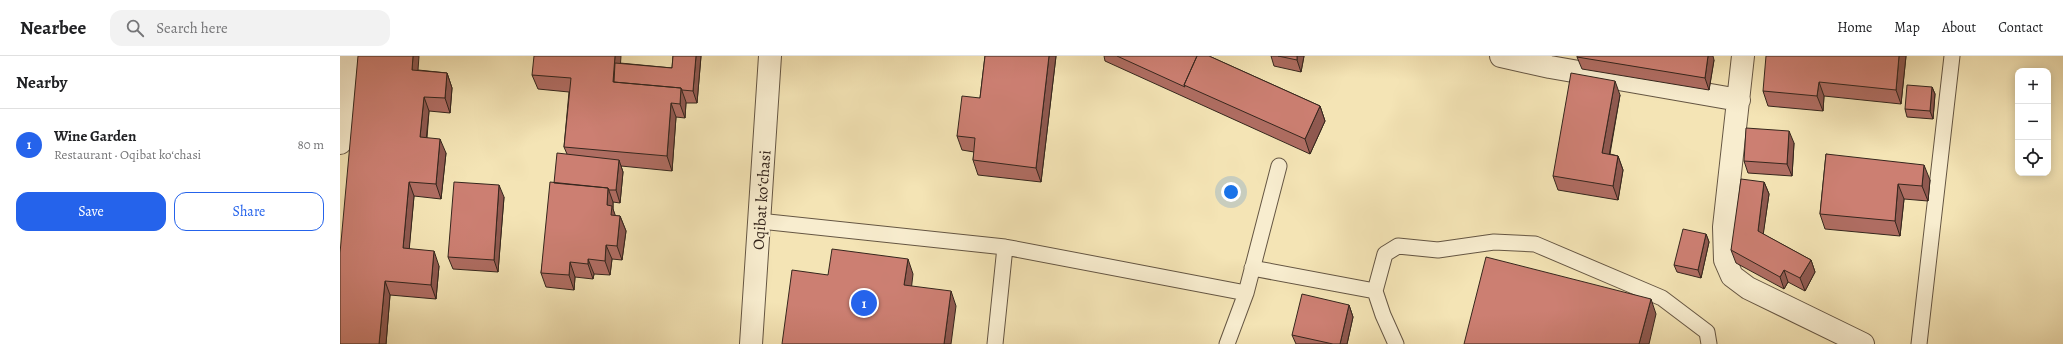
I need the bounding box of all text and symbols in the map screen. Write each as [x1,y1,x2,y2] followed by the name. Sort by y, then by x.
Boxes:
[110,10,390,46] search box
[20,15,86,41] text: Nearbee
[124,17,146,39] icon: search
[156,18,228,38] text: Search here
[1837,18,1872,37] text: Home
[1894,18,1920,37] text: Map
[1942,18,1976,37] text: About
[1998,18,2043,37] text: Contact
[2015,68,2051,176] map controls
[2015,68,2051,104] button: +
[16,71,67,94] text: Nearby
[2015,104,2051,140] button: −
[54,126,136,146] text: Wine Garden
[27,136,31,153] text: 1
[297,136,324,153] text: 80 m
[2015,140,2051,176] button: locate
[54,146,201,163] text: Restaurant · Oqibat koʻchasi
[748,149,776,251] street label: Oqibat koʻchasi
[1221,182,1241,202] your location
[16,192,166,231] button: Save
[174,192,324,231] button: Share
[851,288,877,318] pin: 1

